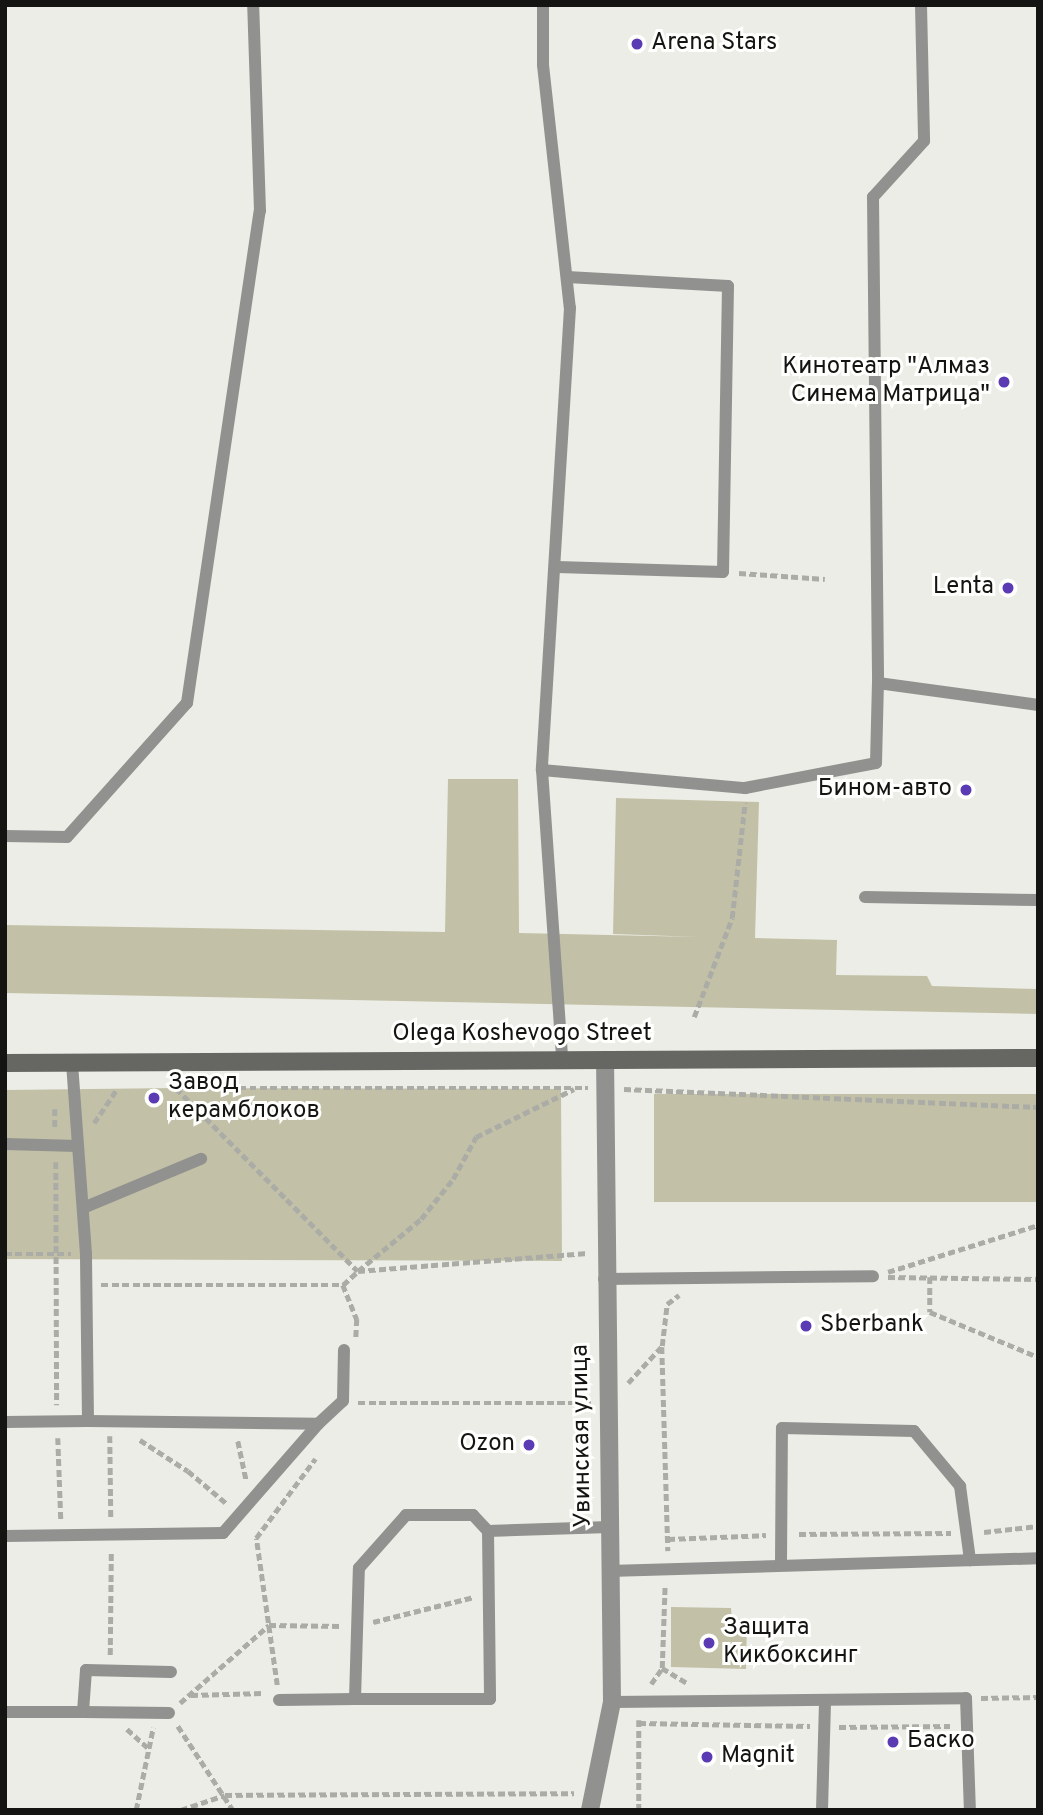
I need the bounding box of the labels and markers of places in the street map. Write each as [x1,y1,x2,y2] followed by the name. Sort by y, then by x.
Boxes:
[651,30,777,58] place label: Arena Stars
[629,36,645,52] marker: Arena Stars
[782,354,990,410] place label: Кинотеатр "Алмаз Синема Матрица"
[996,374,1012,390] marker: Кинотеатр "Алмаз Синема Матрица"
[933,574,994,602] place label: Lenta
[1000,580,1016,596] marker: Lenta
[818,776,952,804] place label: Бином-авто
[958,782,974,798] marker: Бином-авто
[168,1070,320,1126] place label: Завод керамблоков
[146,1090,162,1106] marker: Завод керамблоков
[820,1312,924,1340] place label: Sberbank
[798,1318,814,1334] marker: Sberbank
[459,1431,515,1459] place label: Ozon
[521,1437,537,1453] marker: Ozon
[723,1615,858,1671] place label: Защита Кикбоксинг
[701,1635,717,1651] marker: Защита Кикбоксинг
[907,1728,975,1756] place label: Баско
[885,1734,901,1750] marker: Баско
[721,1743,795,1771] place label: Magnit
[699,1749,715,1765] marker: Magnit

